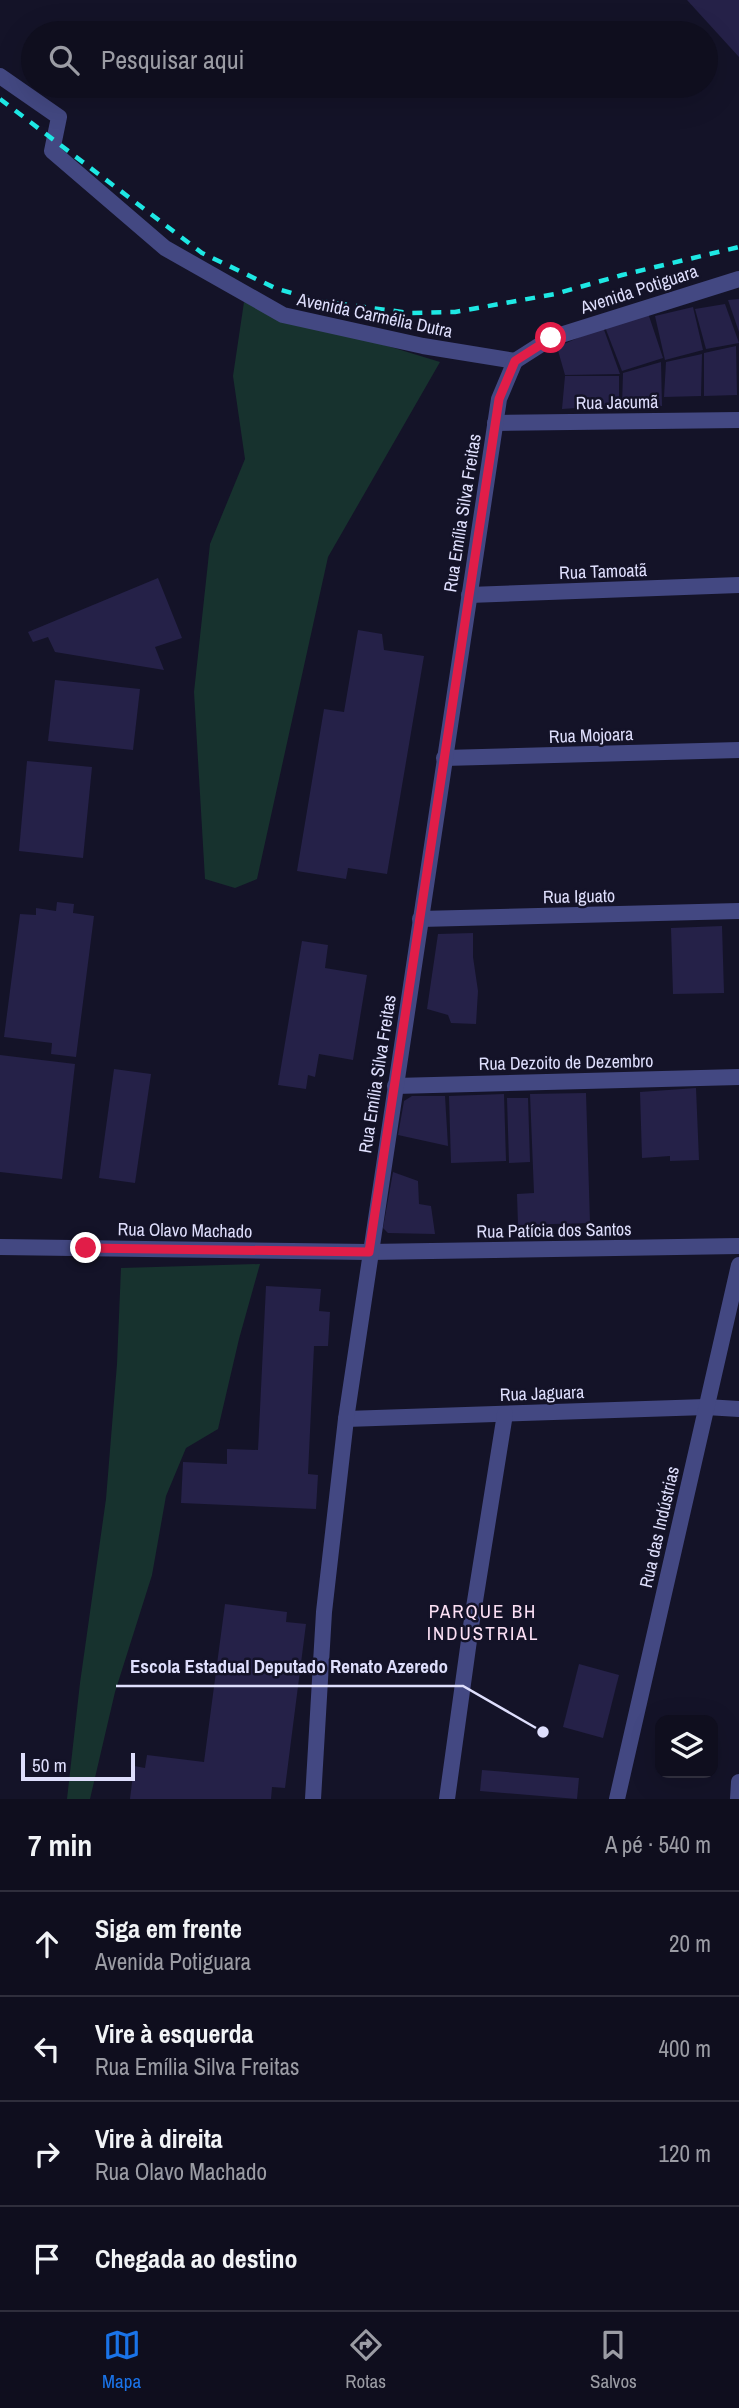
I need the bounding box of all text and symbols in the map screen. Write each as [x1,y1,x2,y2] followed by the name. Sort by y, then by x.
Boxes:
[21,21,718,98] search box
[45,41,83,79] icon: search
[101,42,244,77] text: Pesquisar aqui
[576,258,701,320] street label: Avenida Potiguara
[294,286,455,344] street label: Avenida Carmélia Dutra
[535,322,566,353] route start
[575,389,659,415] street label: Rua Jacumã
[437,432,487,594] street label: Rua Emília Silva Freitas
[559,557,647,585] street label: Rua Tamoatã
[548,721,634,749] street label: Rua Mojoara
[543,883,615,909] street label: Rua Iguato
[352,993,402,1155] street label: Rua Emília Silva Freitas
[478,1048,654,1076] street label: Rua Dezoito de Dezembro
[118,1216,252,1244] street label: Rua Olavo Machado
[476,1216,632,1244] street label: Rua Patícia dos Santos
[70,1232,101,1263] route end
[499,1379,585,1407] street label: Rua Jaguara
[633,1464,685,1590] street label: Rua das Indústrias
[427,1598,539,1646] district label: PARQUE BH INDUSTRIAL
[116,1646,463,1686] callout: Escola Estadual Deputado Renato Azeredo
[130,1653,448,1679] text: Escola Estadual Deputado Renato Azeredo
[655,1715,718,1778] map controls
[655,1715,718,1778] button: layers
[21,1750,135,1782] scale bar
[32,1752,67,1778] text: 50 m
[28,1825,92,1865] text: 7 min
[605,1829,711,1860] text: A pé · 540 m
[95,1911,242,1946] text: Siga em frente
[28,1925,66,1963] icon: ahead
[669,1928,711,1959] text: 20 m
[95,1946,251,1977] text: Avenida Potiguara
[95,2016,253,2051] text: Vire à esquerda
[28,2030,66,2068] icon: left
[659,2033,711,2064] text: 400 m
[95,2051,299,2082] text: Rua Emília Silva Freitas
[95,2121,223,2156] text: Vire à direita
[28,2135,66,2173] icon: right
[659,2138,711,2169] text: 120 m
[95,2156,267,2187] text: Rua Olavo Machado
[28,2240,66,2278] icon: arrive
[95,2241,298,2276] text: Chegada ao destino
[102,2326,141,2394] tab: Mapa
[345,2326,386,2394] tab: Rotas
[590,2326,637,2394] tab: Salvos

